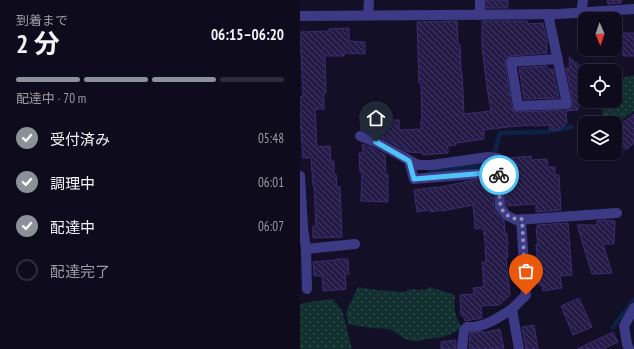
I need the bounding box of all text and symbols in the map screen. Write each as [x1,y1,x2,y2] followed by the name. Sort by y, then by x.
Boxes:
[16,12,68,29] text: 到着まで
[578,12,622,56] north arrow
[578,12,622,160] map controls
[211,25,284,44] text: 06:15–06:20
[16,27,60,60] text: 2 分
[578,64,622,108] button: locate
[16,90,86,107] text: 配達中 · 70 m
[359,101,393,142] pin
[365,107,387,129] icon: home
[578,116,622,160] button: layers
[16,127,38,149] icon: check
[50,130,110,149] text: 受付済み
[258,130,284,147] text: 05:48
[479,155,519,195] courier
[488,164,510,186] icon: bike
[16,171,38,193] icon: check
[50,174,95,193] text: 調理中
[258,174,284,191] text: 06:01
[16,215,38,237] icon: check
[50,218,95,237] text: 配達中
[258,218,284,235] text: 06:07
[509,254,543,295] pin
[515,260,537,282] icon: bag
[50,262,110,281] text: 配達完了

